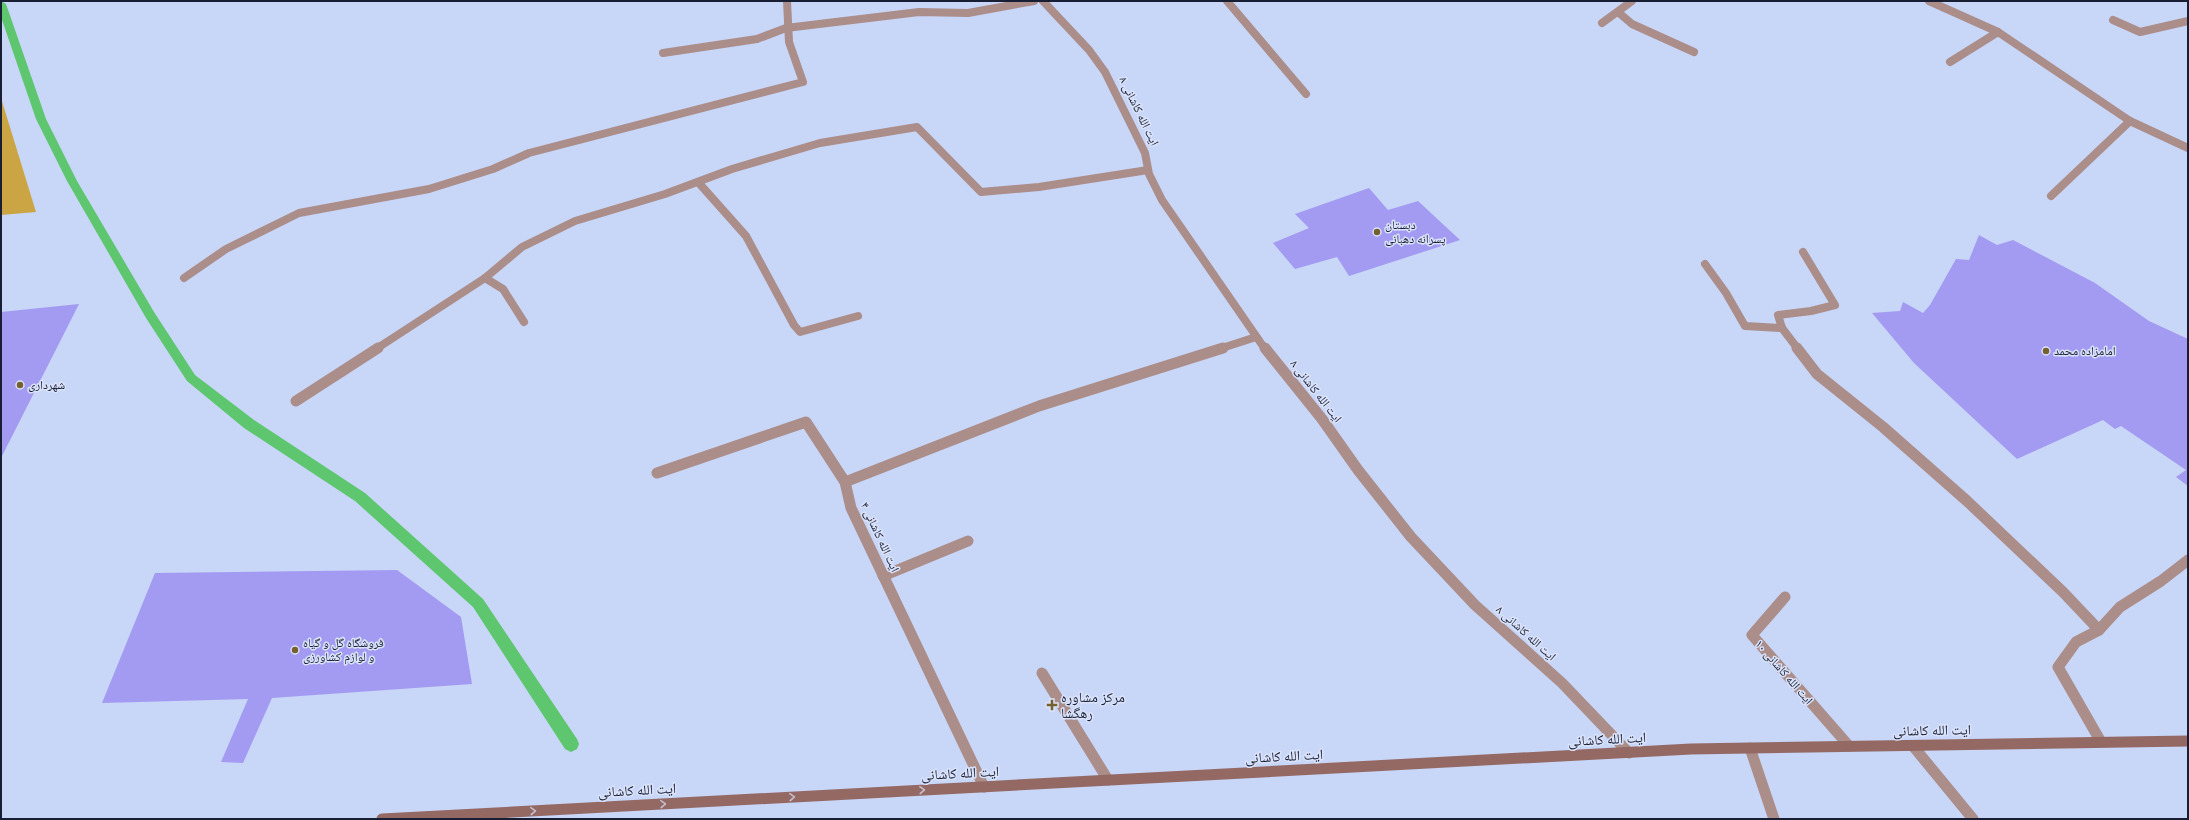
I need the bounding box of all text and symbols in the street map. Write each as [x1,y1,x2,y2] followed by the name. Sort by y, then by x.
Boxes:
[1116,73,1164,148] street label: ایت الله کاشانی ۸
[1385,216,1446,246] place label: دبستان پسرانه دهبانی
[1372,227,1382,237] marker: دبستان پسرانه دهبانی
[2054,342,2116,358] place label: امامزاده محمد
[2041,346,2051,356] marker: امامزاده محمد
[1287,356,1346,425] street label: ایت الله کاشانی ۸
[28,376,65,392] place label: شهرداری
[15,380,25,390] marker: شهرداری
[858,499,904,574] street label: ایت الله کاشانی ۴
[1493,601,1560,664] street label: ایت الله کاشانی ۸
[303,634,384,665] place label: فروشگاه گل و گیاه و لوازم کشاورزی
[1752,636,1817,707] street label: ایت الله کاشانی ۱۰
[290,645,300,655] marker: فروشگاه گل و گیاه و لوازم کشاورزی
[1061,687,1125,722] place label: مرکز مشاوره رهگشا
[1046,699,1058,711] marker: مرکز مشاوره رهگشا
[1893,719,1971,740] street label: ایت الله کاشانی
[1567,727,1647,750] street label: ایت الله کاشانی
[1244,744,1324,767] street label: ایت الله کاشانی
[920,761,1000,784] street label: ایت الله کاشانی
[597,778,677,801] street label: ایت الله کاشانی
[919,786,925,794] one-way arrow
[789,793,795,801] one-way arrow
[660,800,666,808] one-way arrow
[530,807,536,815] one-way arrow

